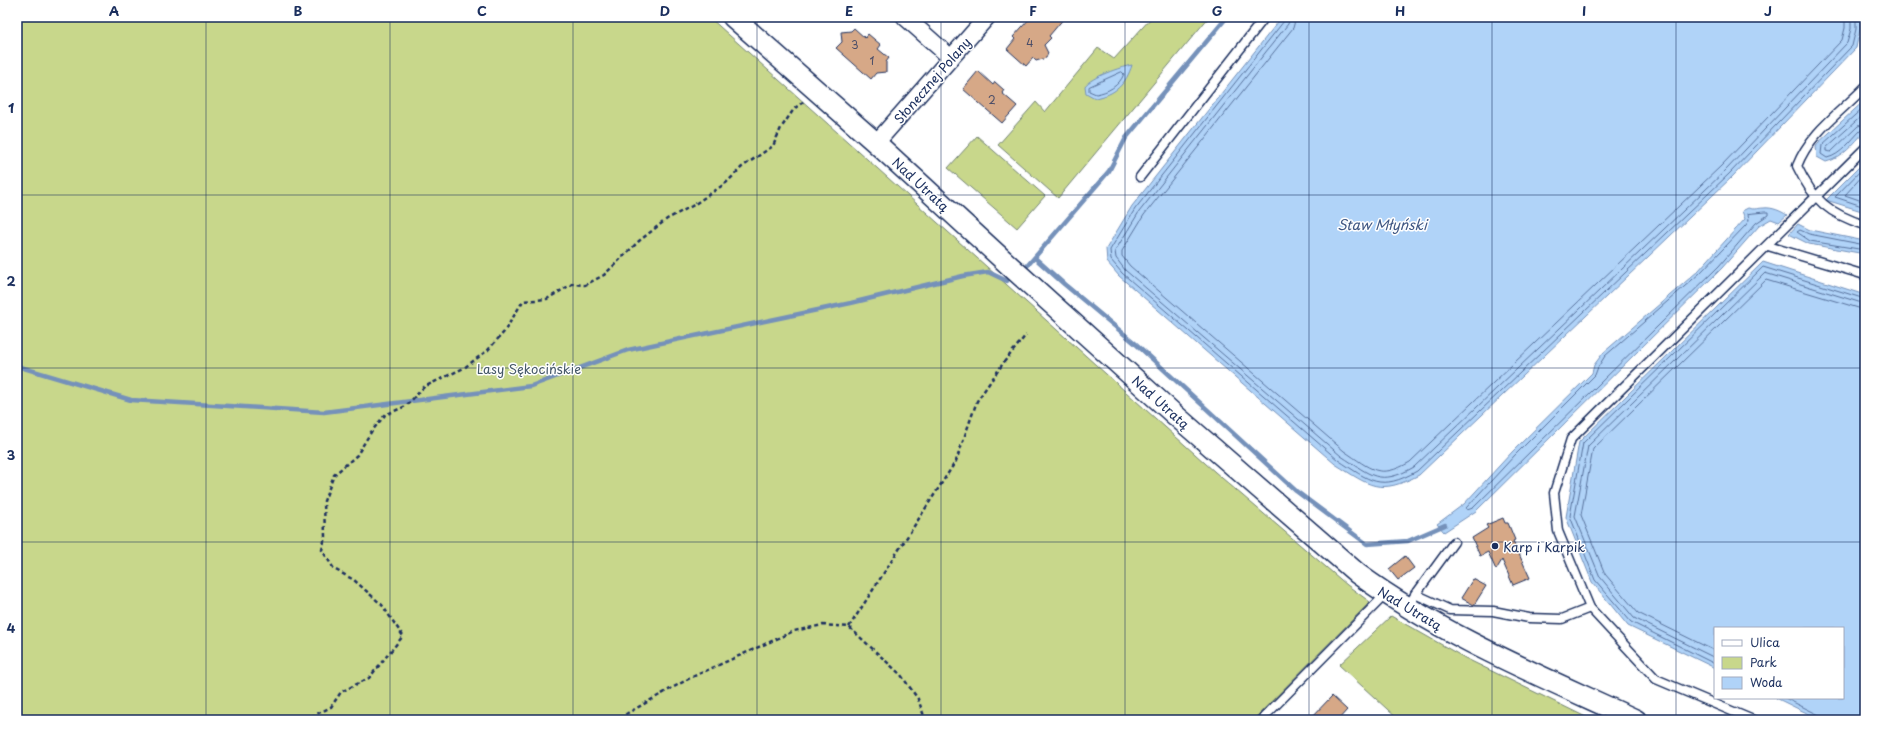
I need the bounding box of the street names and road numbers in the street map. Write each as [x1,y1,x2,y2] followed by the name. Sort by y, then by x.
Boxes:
[889,33,975,127] street label: Słonecznej Polany
[888,153,954,216] street label: Nad Utratą
[1128,371,1195,434] street label: Nad Utratą
[1374,581,1446,635] street label: Nad Utratą

